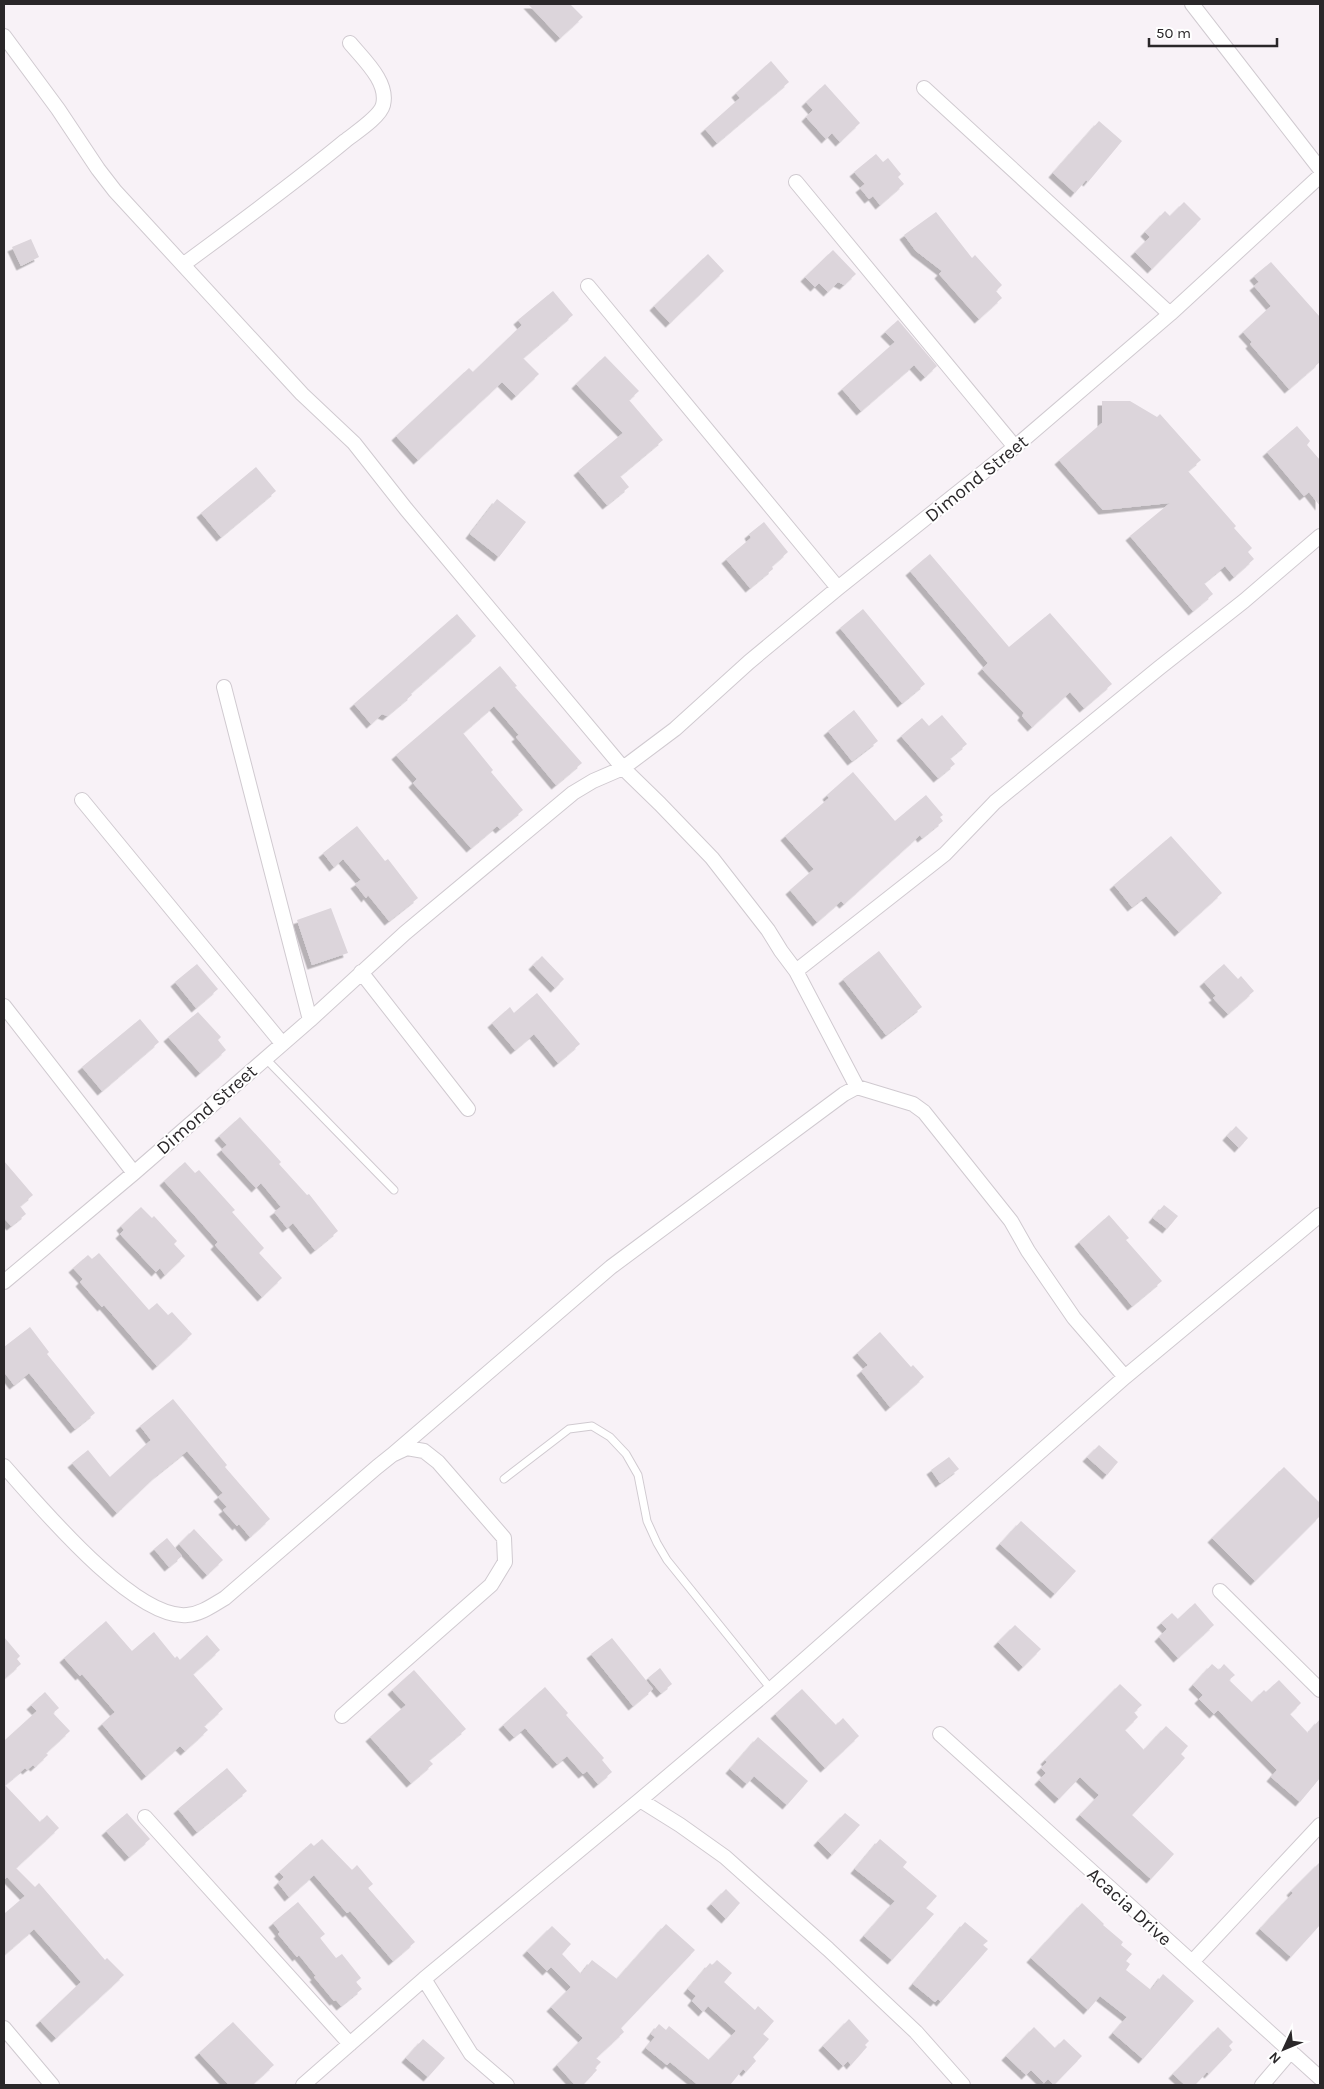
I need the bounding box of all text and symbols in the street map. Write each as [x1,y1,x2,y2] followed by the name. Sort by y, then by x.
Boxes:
[1149,15,1276,47] scale bar
[1156,24,1191,42] text: 50 m
[921,431,1032,527] street label: Dimond Street
[152,1060,261,1159] street label: Dimond Street
[1083,1863,1176,1950] street label: Acacia Drive
[1259,2024,1309,2074] north arrow
[1265,2048,1285,2067] text: N

